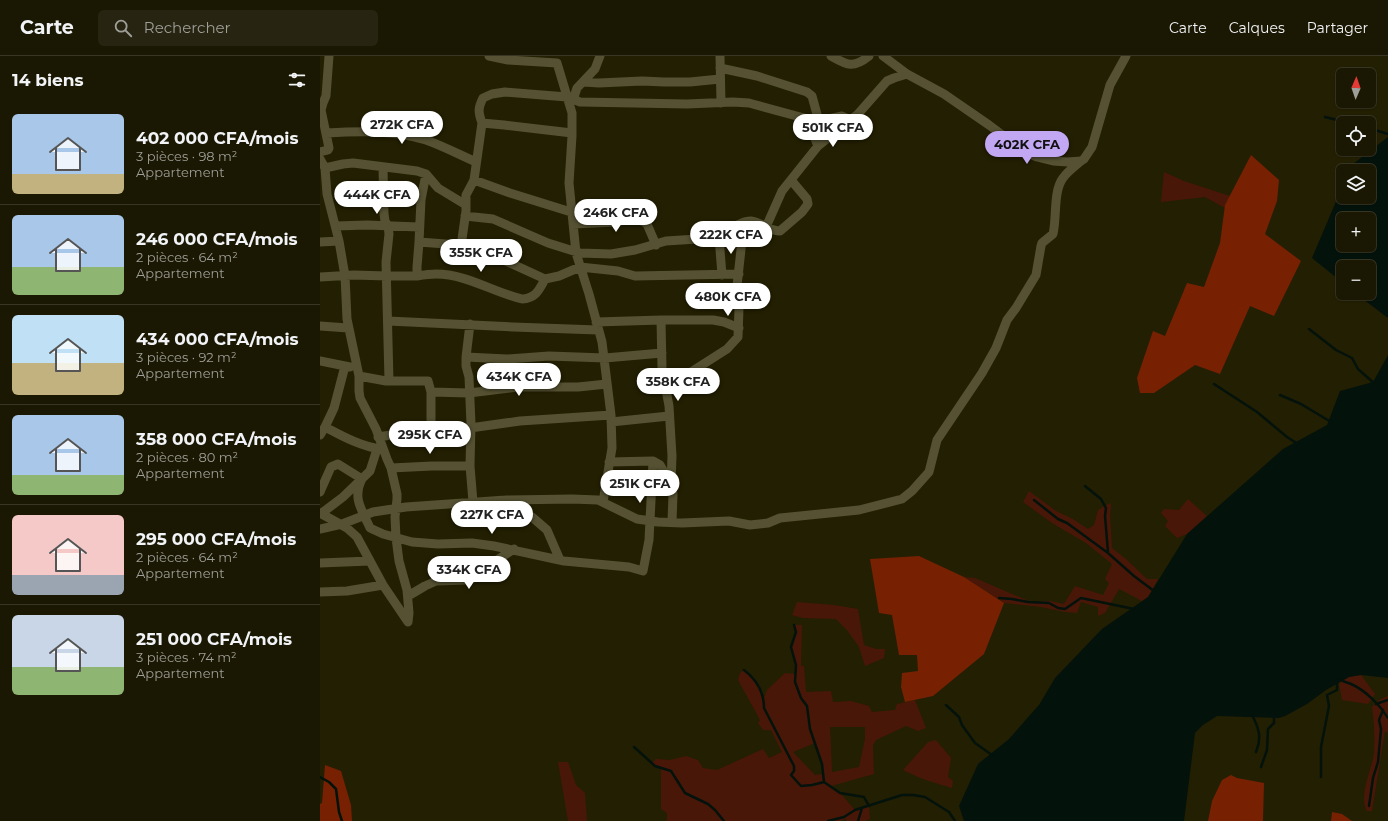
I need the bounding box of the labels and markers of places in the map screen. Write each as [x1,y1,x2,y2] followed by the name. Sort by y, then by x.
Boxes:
[361,111,443,145] pin: 272K CFA
[792,114,874,148] pin: 501K CFA
[986,131,1068,165] pin: 402K CFA
[336,181,418,215] pin: 444K CFA
[575,199,657,233] pin: 246K CFA
[690,221,772,255] pin: 222K CFA
[440,239,522,273] pin: 355K CFA
[687,283,769,317] pin: 480K CFA
[478,363,560,397] pin: 434K CFA
[637,368,719,402] pin: 358K CFA
[389,421,471,455] pin: 295K CFA
[599,470,681,504] pin: 251K CFA
[451,501,533,535] pin: 227K CFA
[428,556,510,590] pin: 334K CFA

